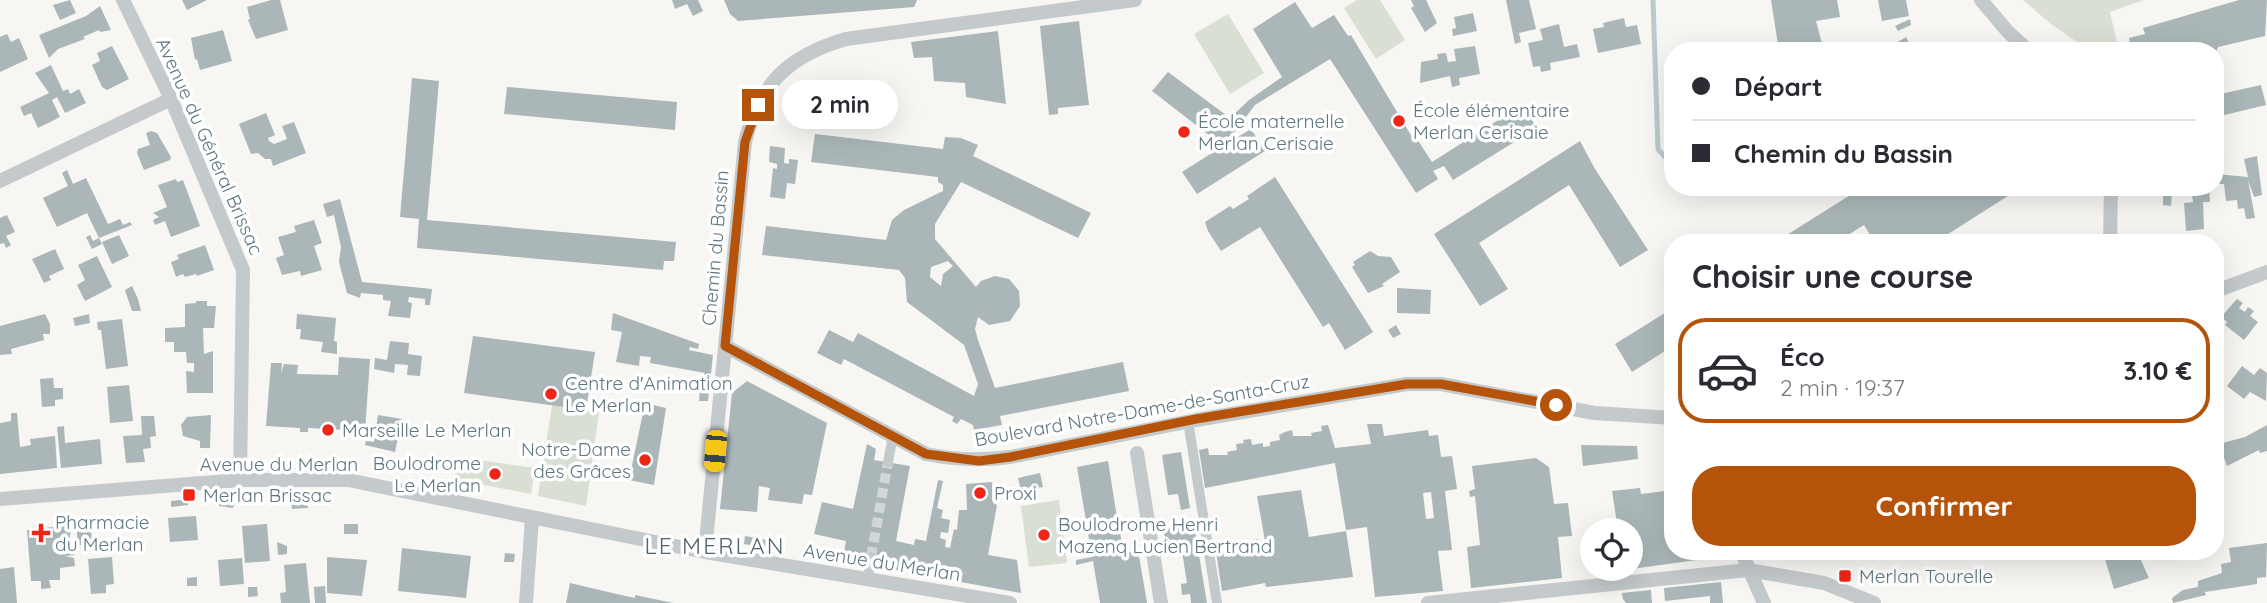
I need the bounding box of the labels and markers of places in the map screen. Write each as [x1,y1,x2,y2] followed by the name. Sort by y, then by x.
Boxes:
[1413,98,1570,144] place label: École élémentaire Merlan Cerisaie
[1198,109,1344,155] place label: École maternelle Merlan Cerisaie
[1391,113,1407,129] marker: École élémentaire Merlan Cerisaie
[1176,124,1192,140] marker: École maternelle Merlan Cerisaie
[565,371,733,417] place label: Centre d'Animation Le Merlan
[543,386,559,402] marker: Centre d'Animation Le Merlan
[342,418,511,442] place label: Marseille Le Merlan
[320,422,336,438] marker: Marseille Le Merlan
[521,437,631,483] place label: Notre-Dame des Grâces
[373,451,481,497] place label: Boulodrome Le Merlan
[637,452,653,468] marker: Notre-Dame des Grâces
[487,466,503,482] marker: Boulodrome Le Merlan
[994,481,1037,505] place label: Proxi
[203,483,332,507] place label: Merlan Brissac
[972,485,988,501] marker: Proxi
[181,487,197,503] marker: Merlan Brissac
[55,510,149,556] place label: Pharmacie du Merlan
[1058,512,1272,558] place label: Boulodrome Henri Mazenq Lucien Bertrand
[33,525,49,541] marker: Pharmacie du Merlan
[1036,527,1052,543] marker: Boulodrome Henri Mazenq Lucien Bertrand
[1859,564,1993,588] place label: Merlan Tourelle
[1837,568,1853,584] marker: Merlan Tourelle

